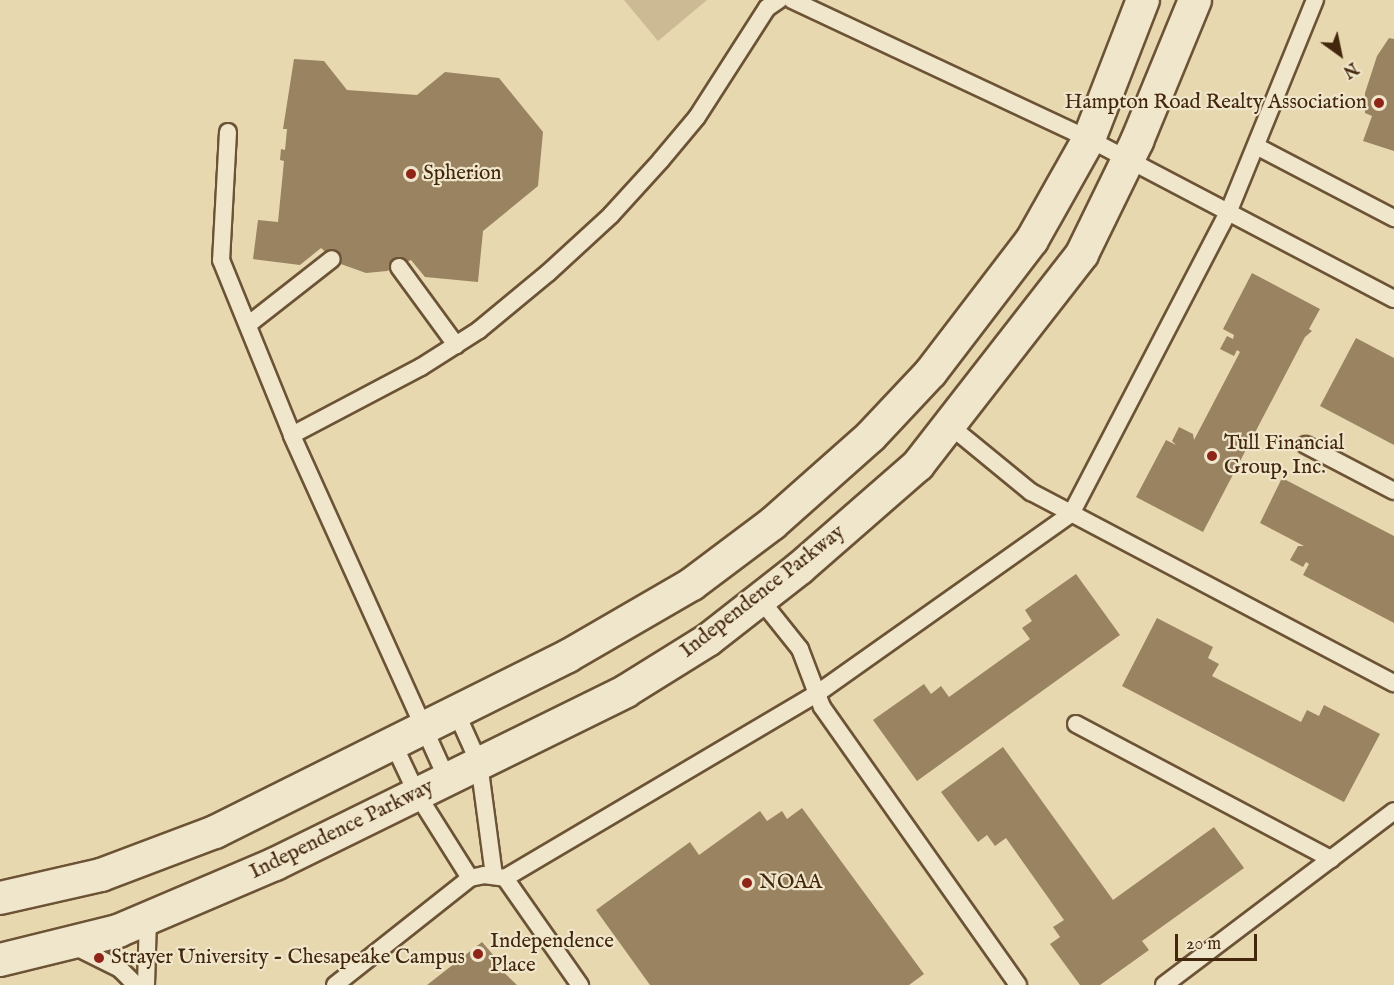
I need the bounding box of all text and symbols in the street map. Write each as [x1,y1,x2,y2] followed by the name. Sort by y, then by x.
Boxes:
[1310,24,1370,84] north arrow
[1339,57,1361,81] text: N
[1064,90,1367,116] place label: Hampton Road Realty Association
[1372,96,1386,110] marker: Hampton Road Realty Association
[423,161,501,187] place label: Spherion
[404,167,418,181] marker: Spherion
[1224,431,1344,481] place label: Tull Financial Group, Inc.
[1205,449,1219,463] marker: Tull Financial Group, Inc.
[676,520,850,664] street label: Independence Parkway
[246,775,438,885] street label: Independence Parkway
[759,870,822,896] place label: NOAA
[740,876,754,890] marker: NOAA
[1178,922,1260,960] scale bar
[490,929,614,979] place label: Independence Place
[1186,933,1221,956] text: 20 m
[111,945,465,971] place label: Strayer University - Chesapeake Campus
[471,947,485,961] marker: Independence Place
[92,951,106,965] marker: Strayer University - Chesapeake Campus

